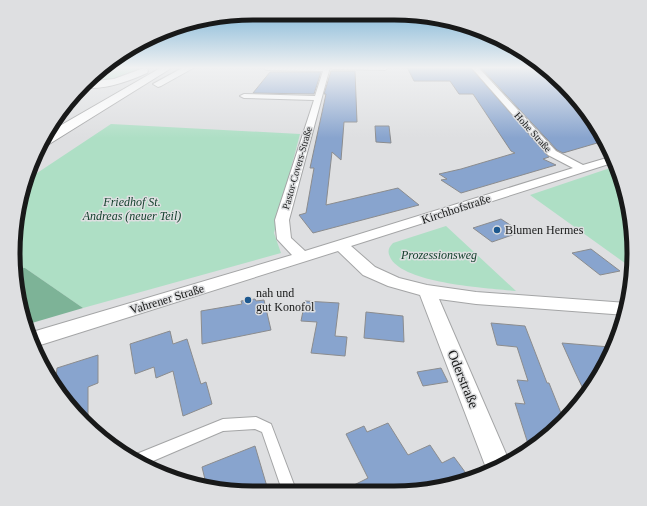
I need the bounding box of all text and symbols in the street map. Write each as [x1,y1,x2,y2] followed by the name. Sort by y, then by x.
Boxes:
[512,110,554,155] street label: Hohe Straße
[280,125,314,211] street label: Pastor-Covers-Straße
[420,191,492,227] street label: Kirchhofstraße
[82,195,181,223] park label: Friedhof St. Andreas (neuer Teil)
[505,223,584,237] place label: Blumen Hermes
[492,225,502,235] marker: Blumen Hermes
[400,248,477,262] park label: Prozessionsweg
[128,281,206,317] street label: Vahrener Straße
[256,286,315,314] place label: nah und gut Konofol
[243,295,253,305] marker: nah und gut Konofol
[445,348,481,410] street label: Oderstraße

